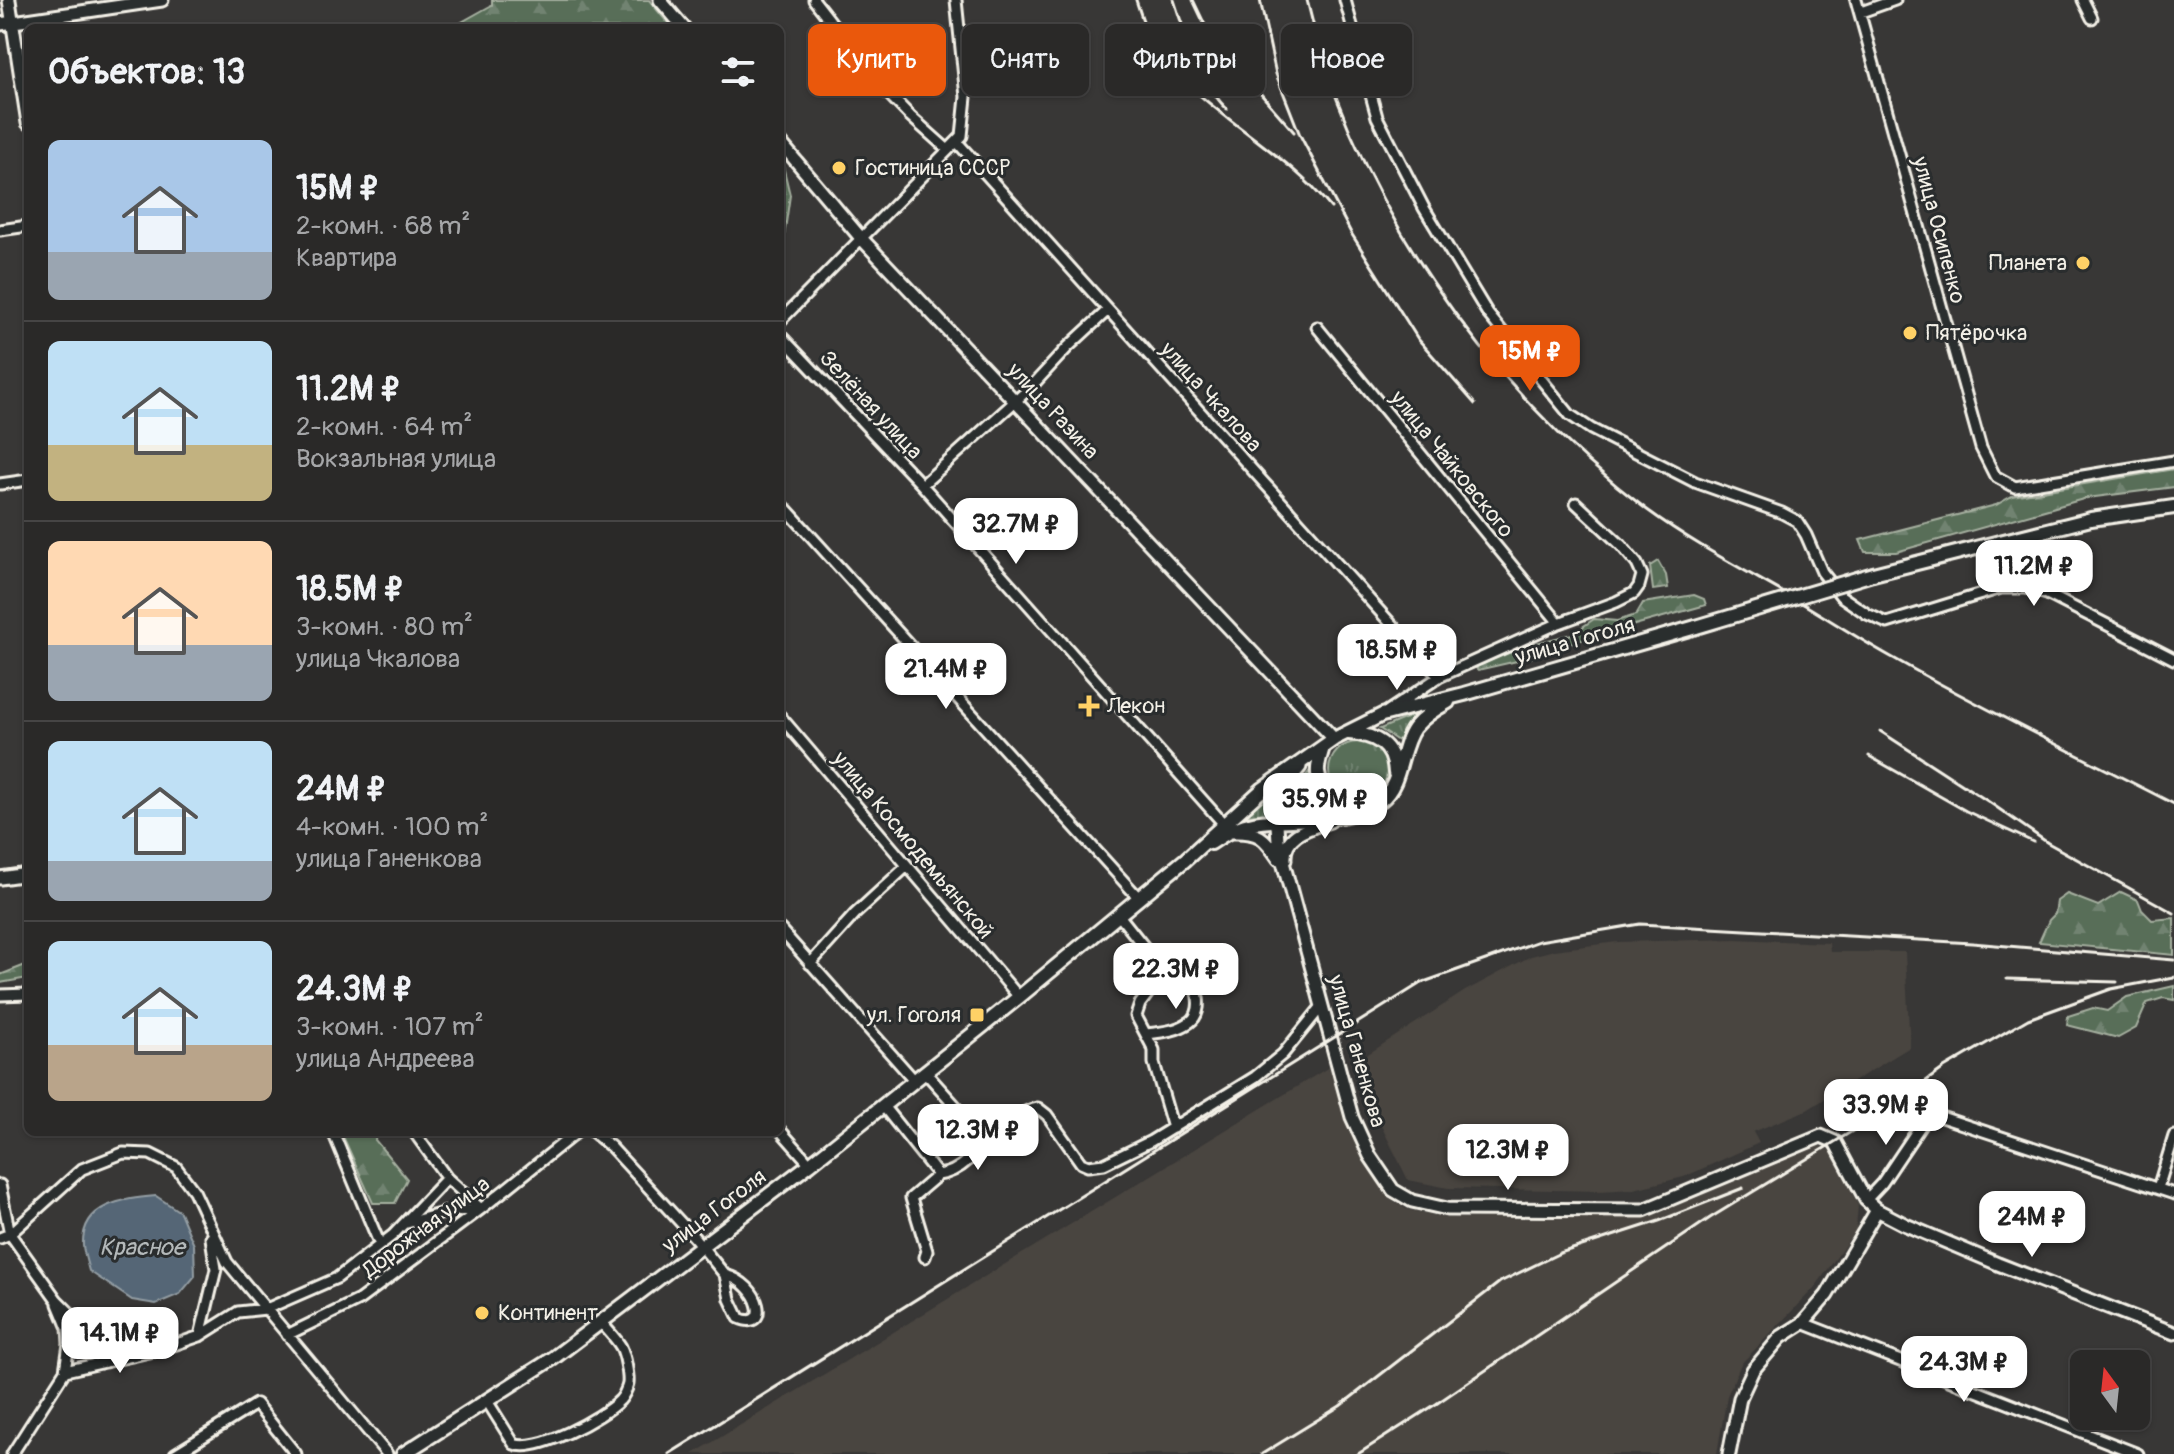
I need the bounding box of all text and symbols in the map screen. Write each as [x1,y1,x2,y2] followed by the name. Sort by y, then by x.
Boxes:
[808,24,946,96] chip: Купить
[962,24,1089,96] chip: Снять
[1105,24,1265,96] chip: Фильтры
[1281,24,1412,96] chip: Новое
[716,50,760,94] icon: filters
[48,51,245,94] text: Объектов: 13
[1906,153,1972,307] street label: улица Осипенко
[855,154,1010,182] place label: Гостиница СССР
[830,159,848,177] marker: Гостиница СССР
[296,167,380,210] text: 15M ₽
[112,172,208,268] icon: home
[296,210,470,242] text: 2-комн. · 68 m²
[296,242,397,274] text: Квартира
[1989,249,2067,277] place label: Планета
[2074,254,2092,272] marker: Планета
[1926,319,2027,347] place label: Пятёрочка
[1901,324,1919,342] marker: Пятёрочка
[1474,325,1586,393] pin: 15M ₽
[1153,335,1268,458] street label: улица Чкалова
[1498,335,1562,367] text: 15M ₽
[813,345,929,465] street label: Зелёная улица
[1000,356,1105,465] street label: улица Разина
[296,368,401,411] text: 11.2M ₽
[112,373,208,469] icon: home
[1383,384,1520,543] street label: улица Чайковского
[296,411,472,443] text: 2-комн. · 64 m²
[296,443,496,475] text: Вокзальная улица
[942,498,1090,566] pin: 32.7M ₽
[972,508,1060,540] text: 32.7M ₽
[1960,540,2108,608] pin: 11.2M ₽
[1994,550,2074,582] text: 11.2M ₽
[296,568,405,611] text: 18.5M ₽
[112,573,208,669] icon: home
[296,611,473,643] text: 3-комн. · 80 m²
[1511,611,1638,672] street label: улица Гоголя
[1323,624,1471,692] pin: 18.5M ₽
[1355,634,1439,666] text: 18.5M ₽
[296,643,460,675] text: улица Чкалова
[872,643,1020,711] pin: 21.4M ₽
[903,653,989,685] text: 21.4M ₽
[1106,692,1165,720] place label: Лекон
[1078,695,1100,717] marker: Лекон
[826,745,1000,945] street label: улица Космодемьянской
[296,768,387,811] text: 24M ₽
[112,773,208,869] icon: home
[1251,773,1399,841] pin: 35.9M ₽
[1281,783,1369,815] text: 35.9M ₽
[296,811,488,843] text: 4-комн. · 100 m²
[296,843,482,875] text: улица Ганенкова
[1102,943,1250,1011] pin: 22.3M ₽
[1131,953,1221,985] text: 22.3M ₽
[296,968,413,1011] text: 24.3M ₽
[1322,971,1392,1130] street label: улица Ганенкова
[112,973,208,1069] icon: home
[866,1001,961,1029] place label: ул. Гоголя
[968,1006,986,1024] marker: ул. Гоголя
[296,1011,484,1043] text: 3-комн. · 107 m²
[296,1043,475,1075] text: улица Андреева
[1812,1079,1960,1147] pin: 33.9M ₽
[1842,1089,1930,1121] text: 33.9M ₽
[904,1104,1052,1172] pin: 12.3M ₽
[936,1114,1020,1146] text: 12.3M ₽
[1434,1124,1582,1192] pin: 12.3M ₽
[1466,1134,1550,1166] text: 12.3M ₽
[656,1163,772,1260] street label: улица Гоголя
[356,1170,495,1285] street label: Дорожная улица
[1976,1191,2088,1259] pin: 24M ₽
[1997,1201,2067,1233] text: 24M ₽
[99,1233,187,1262] water label: Красное
[498,1299,598,1327] place label: Континент
[473,1304,491,1322] marker: Континент
[46,1307,194,1375] pin: 14.1M ₽
[79,1317,161,1349] text: 14.1M ₽
[1890,1336,2038,1404] pin: 24.3M ₽
[1919,1346,2009,1378] text: 24.3M ₽
[2070,1350,2150,1430] north arrow
[2070,1350,2150,1430] map controls

